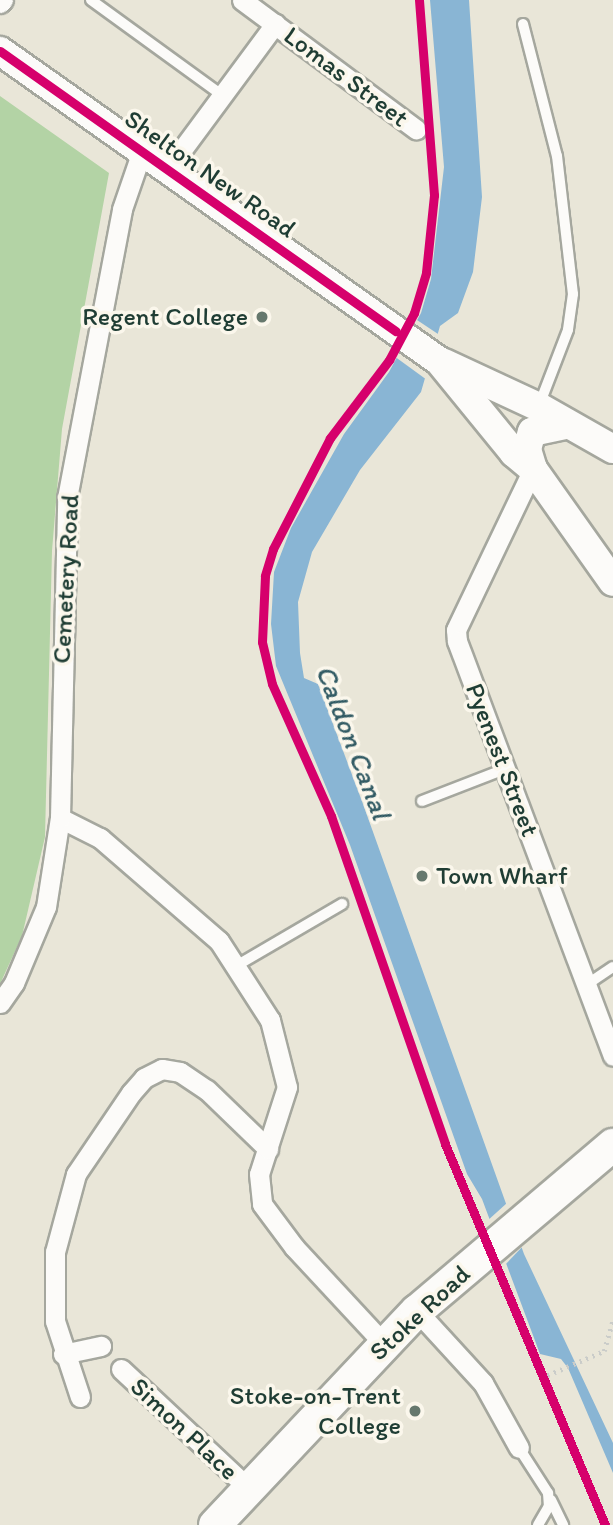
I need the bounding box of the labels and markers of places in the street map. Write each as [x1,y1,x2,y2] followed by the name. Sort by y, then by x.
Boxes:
[82,301,248,333] place label: Regent College
[254,309,270,325] marker: Regent College
[436,860,568,892] place label: Town Wharf
[414,868,430,884] marker: Town Wharf
[230,1380,401,1442] place label: Stoke-on-Trent College
[407,1403,423,1419] marker: Stoke-on-Trent College

